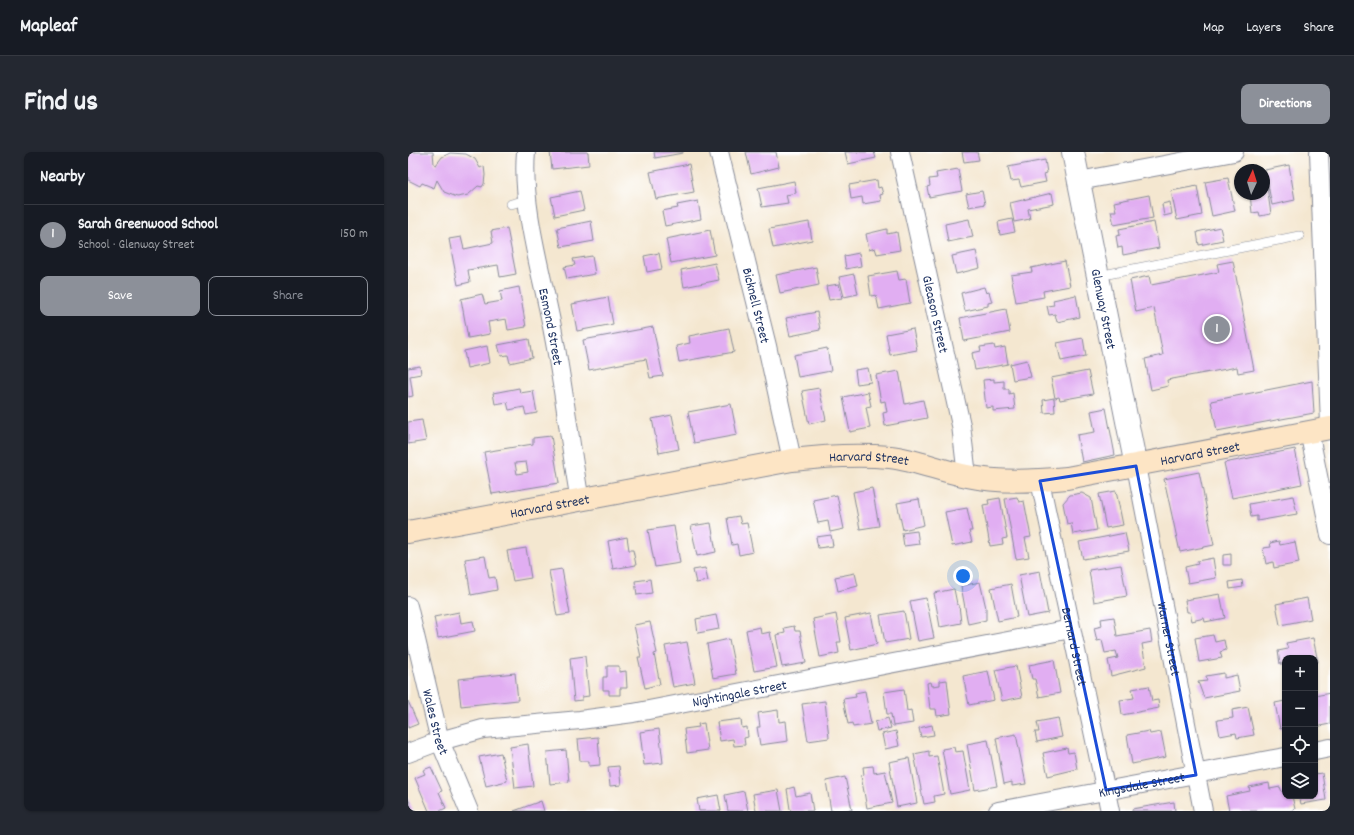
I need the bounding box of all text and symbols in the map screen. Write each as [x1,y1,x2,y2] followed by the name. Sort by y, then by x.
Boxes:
[20,14,77,41] text: Mapleaf
[1203,18,1224,38] text: Map
[1246,18,1281,38] text: Layers
[1303,18,1334,38] text: Share
[24,84,98,124] text: Find us
[1241,84,1330,124] button: Directions
[1234,164,1270,200] north arrow
[40,166,84,190] text: Nearby
[78,214,218,236] text: Sarah Greenwood School
[52,225,54,244] text: 1
[340,225,368,244] text: 150 m
[78,236,194,255] text: School · Glenway Street
[736,266,774,346] street label: Bicknell Street
[1085,267,1120,351] street label: Glenway Street
[916,274,953,355] street label: Gleason Street
[40,276,200,316] button: Save
[208,276,368,316] button: Share
[532,286,567,367] street label: Esmond Street
[1204,314,1230,344] pin: 1
[1159,437,1242,472] street label: Harvard Street
[828,448,911,472] street label: Harvard Street
[509,490,591,525] street label: Harvard Street
[953,566,973,586] your location
[1151,600,1185,678] street label: Warner Street
[1055,605,1091,688] street label: Bernard Street
[1282,655,1318,799] map controls
[1282,655,1318,691] button: +
[691,676,789,713] street label: Nightingale Street
[416,687,453,758] street label: Wales Street
[1282,691,1318,727] button: −
[1282,727,1318,763] button: locate
[1282,763,1318,799] button: layers
[1097,768,1187,804] street label: Kingsdale Street

